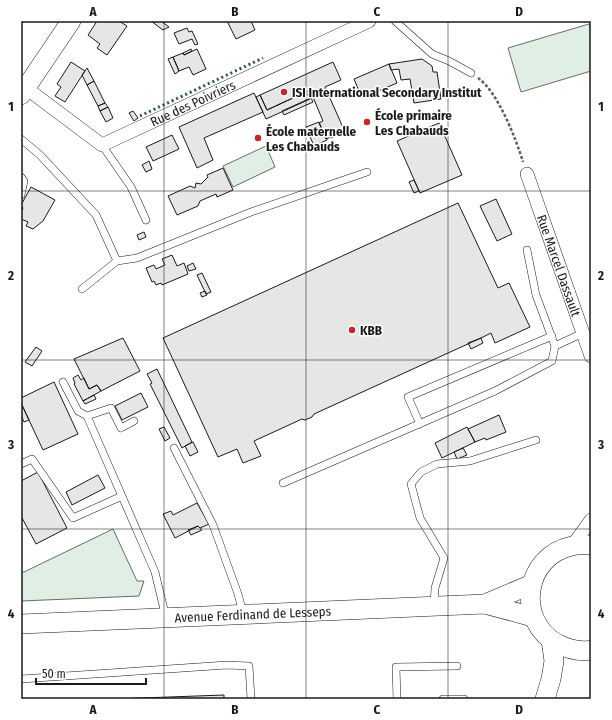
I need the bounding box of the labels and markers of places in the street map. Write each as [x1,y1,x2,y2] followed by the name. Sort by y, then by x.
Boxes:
[292,85,482,100] place label: ISI International Secondary Institut
[279,87,289,97] marker: ISI International Secondary Institut
[375,107,452,138] place label: École primaire Les Chabauds
[362,117,372,127] marker: École primaire Les Chabauds
[266,123,357,154] place label: École maternelle Les Chabauds
[253,133,263,143] marker: École maternelle Les Chabauds
[360,323,382,338] place label: KBB
[347,325,357,335] marker: KBB

